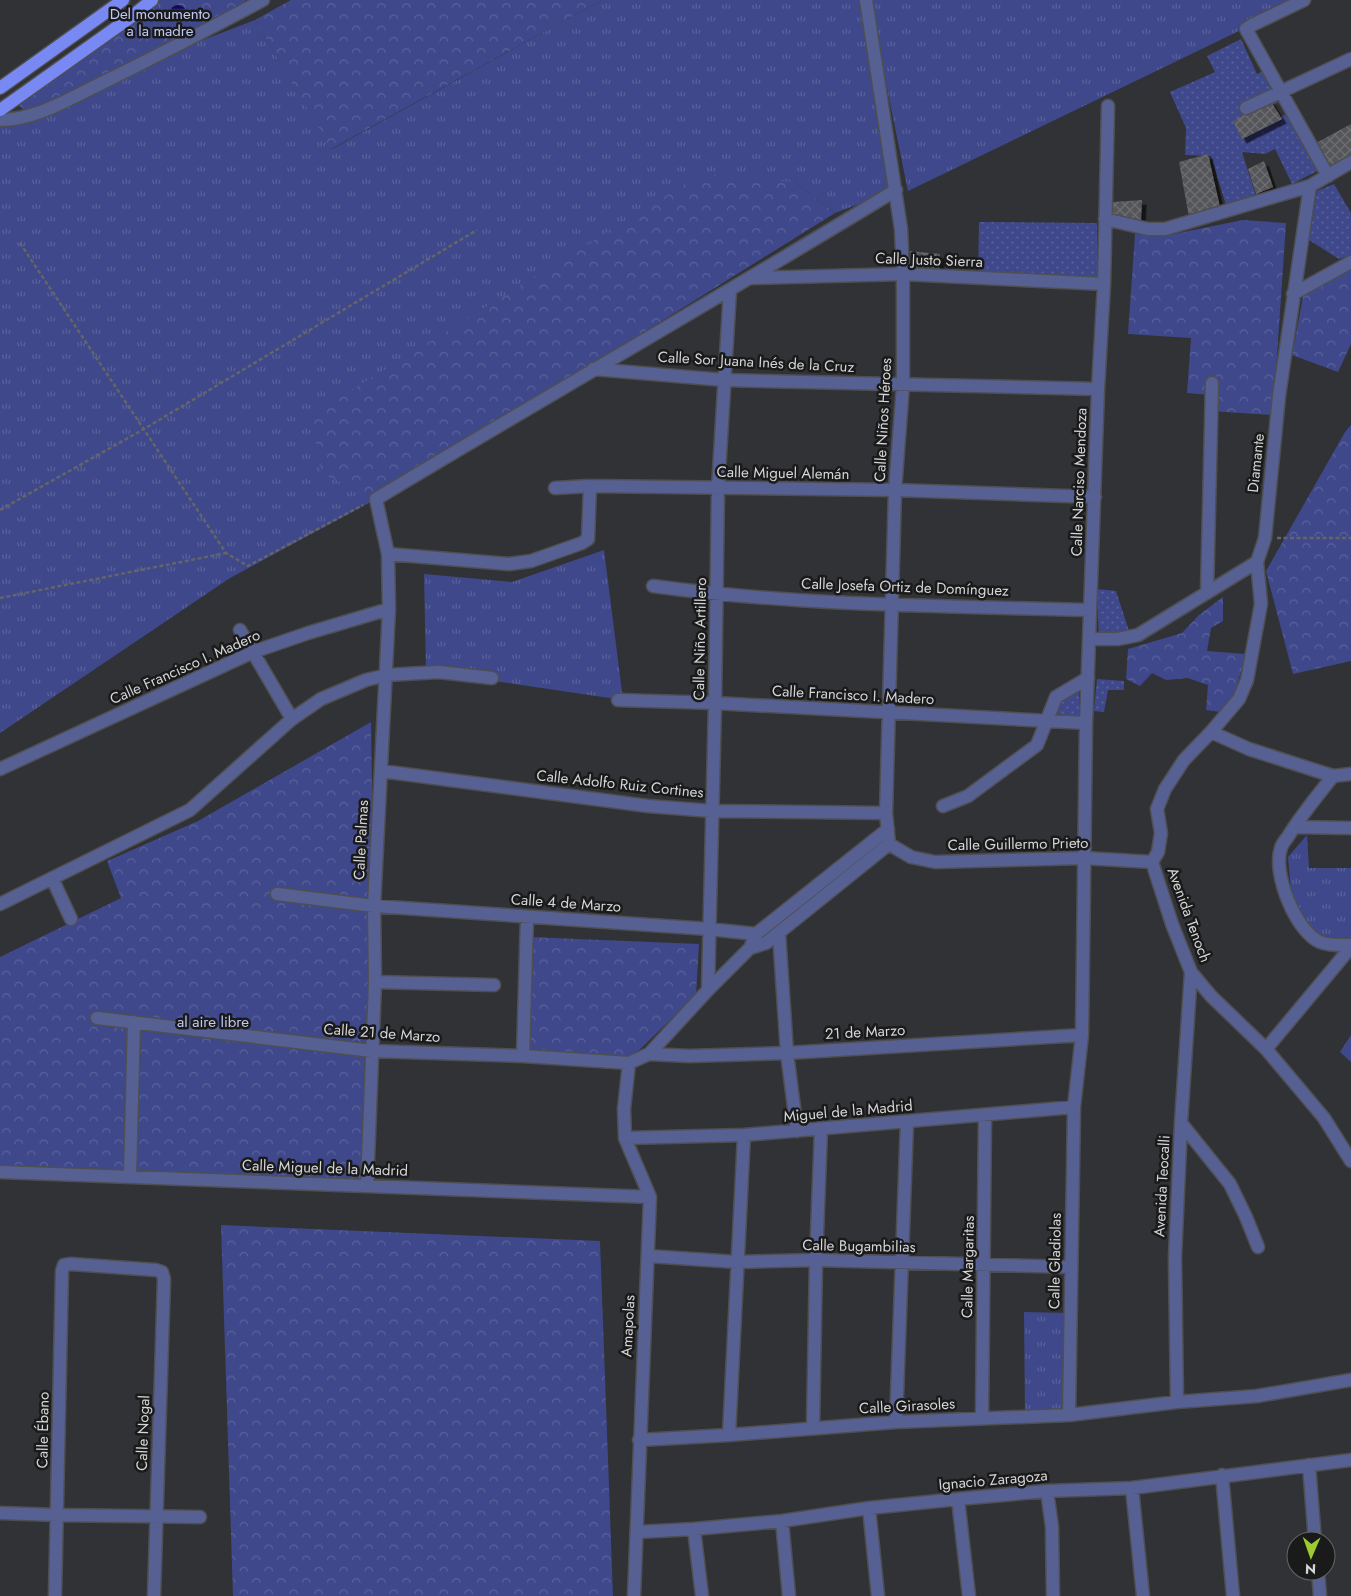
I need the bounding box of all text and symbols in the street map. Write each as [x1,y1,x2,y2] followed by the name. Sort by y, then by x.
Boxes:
[110,3,210,42] park label: Del monumento a la madre
[875,247,983,273] street label: Calle Justo Sierra
[657,346,855,378] street label: Calle Sor Juana Inés de la Cruz
[869,357,897,483] street label: Calle Niños Héroes
[1065,407,1093,557] street label: Calle Narciso Mendoza
[1242,432,1270,494] street label: Diamante
[716,461,850,485] street label: Calle Miguel Alemán
[801,572,1009,602] street label: Calle Josefa Ortiz de Domínguez
[688,577,712,701] street label: Calle Niño Artillero
[106,624,264,710] street label: Calle Francisco I. Madero
[771,680,935,710] street label: Calle Francisco I. Madero
[535,764,705,804] street label: Calle Adolfo Ruiz Cortines
[348,799,374,881] street label: Calle Palmas
[947,832,1089,856] street label: Calle Guillermo Prieto
[1162,864,1216,966] street label: Avenida Tenoch
[510,888,622,918] street label: Calle 4 de Marzo
[177,1011,249,1033] park label: al aire libre
[323,1018,441,1048] street label: Calle 21 de Marzo
[824,1019,906,1045] street label: 21 de Marzo
[782,1094,914,1128] street label: Miguel de la Madrid
[1148,1135,1176,1237] street label: Avenida Teocalli
[242,1154,408,1182] street label: Calle Miguel de la Madrid
[1043,1213,1067,1309] street label: Calle Gladiolas
[956,1216,980,1318] street label: Calle Margaritas
[802,1234,916,1258] street label: Calle Bugambilias
[615,1294,641,1358] street label: Amapolas
[31,1391,55,1469] street label: Calle Ébano
[859,1393,955,1419] street label: Calle Girasoles
[131,1395,155,1471] street label: Calle Nogal
[938,1464,1048,1496] street label: Ignacio Zaragoza
[1286,1531,1336,1581] north arrow
[1305,1559,1316,1579] text: N

